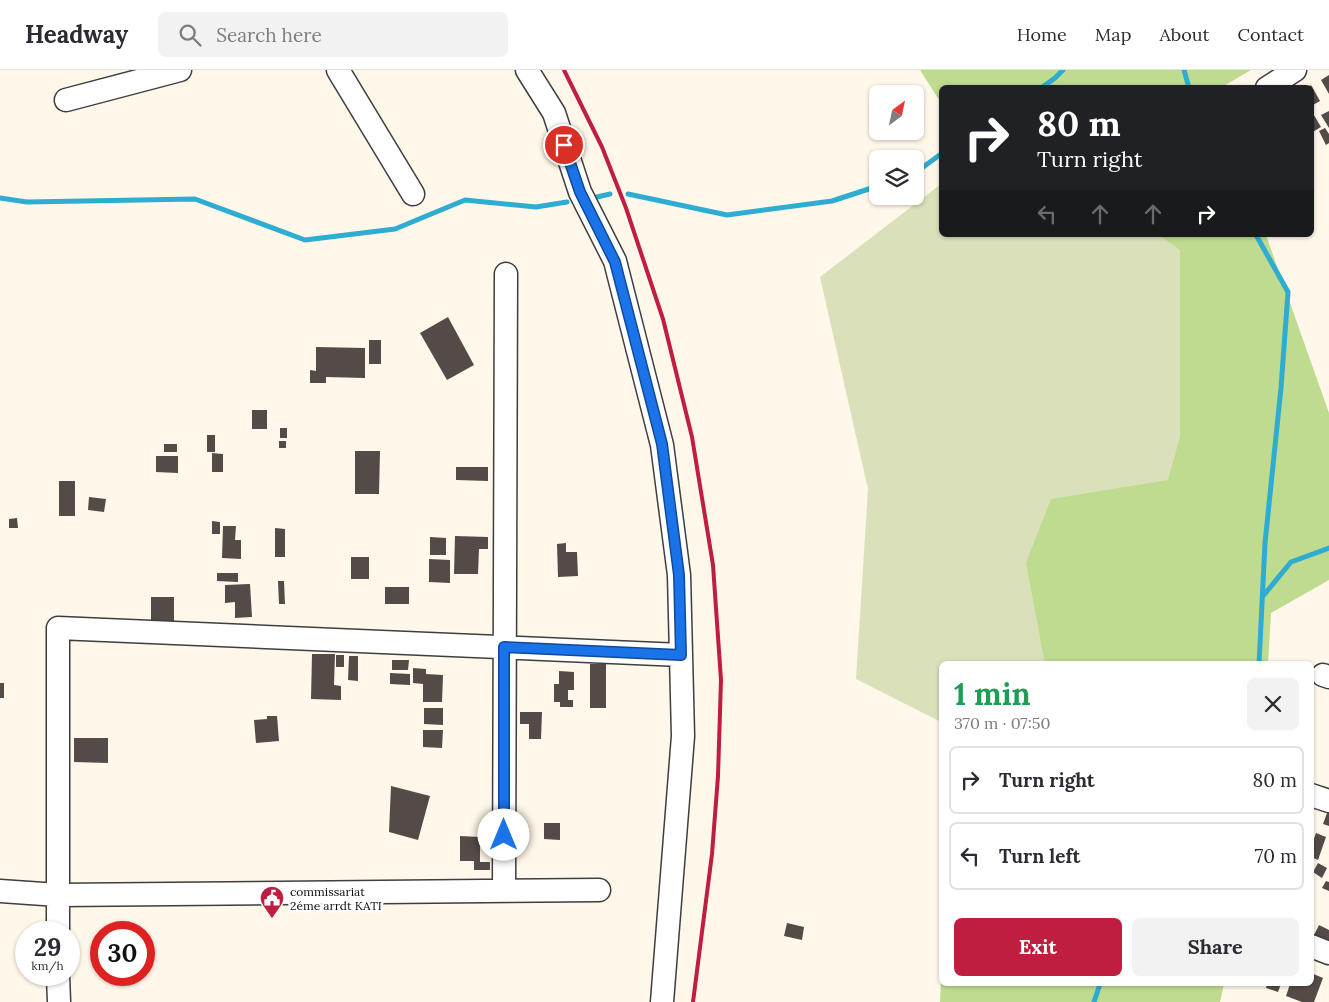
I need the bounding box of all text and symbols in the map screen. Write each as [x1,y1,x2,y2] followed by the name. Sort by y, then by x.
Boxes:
[158,12,508,57] search box
[25,19,128,50] text: Headway
[176,21,204,49] icon: search
[216,23,322,47] text: Search here
[1017,23,1067,46] text: Home
[1095,23,1131,46] text: Map
[1159,23,1209,46] text: About
[1237,23,1304,46] text: Contact
[869,85,924,140] north arrow
[869,85,924,205] map controls
[1037,101,1121,146] text: 80 m
[954,105,1019,170] icon: right
[543,124,585,166] pin
[550,131,578,159] icon: arrive
[1037,145,1142,173] text: Turn right
[869,150,924,205] button: layers
[1033,200,1061,228] icon: left
[1086,200,1114,228] icon: ahead
[1139,200,1167,228] icon: ahead
[1192,200,1220,228] icon: right
[954,675,1031,713] text: 1 min
[1247,678,1299,730] button: close
[954,713,1050,733] text: 370 m · 07:50
[956,766,984,794] icon: right
[999,768,1095,792] text: Turn right
[1253,768,1297,792] text: 80 m
[477,808,529,860] position arrow
[956,842,984,870] icon: left
[999,844,1080,868] text: Turn left
[1254,844,1297,868] text: 70 m
[290,884,382,913] place label: commissariat 2éme arrdt KATI
[259,885,285,919] public building icon: commissariat 2éme arrdt KATI
[954,918,1122,976] button: Exit
[1132,918,1299,976] button: Share
[90,921,155,986] speed limit sign: 30
[34,931,61,963] text: 29
[31,958,64,973] text: km/h

